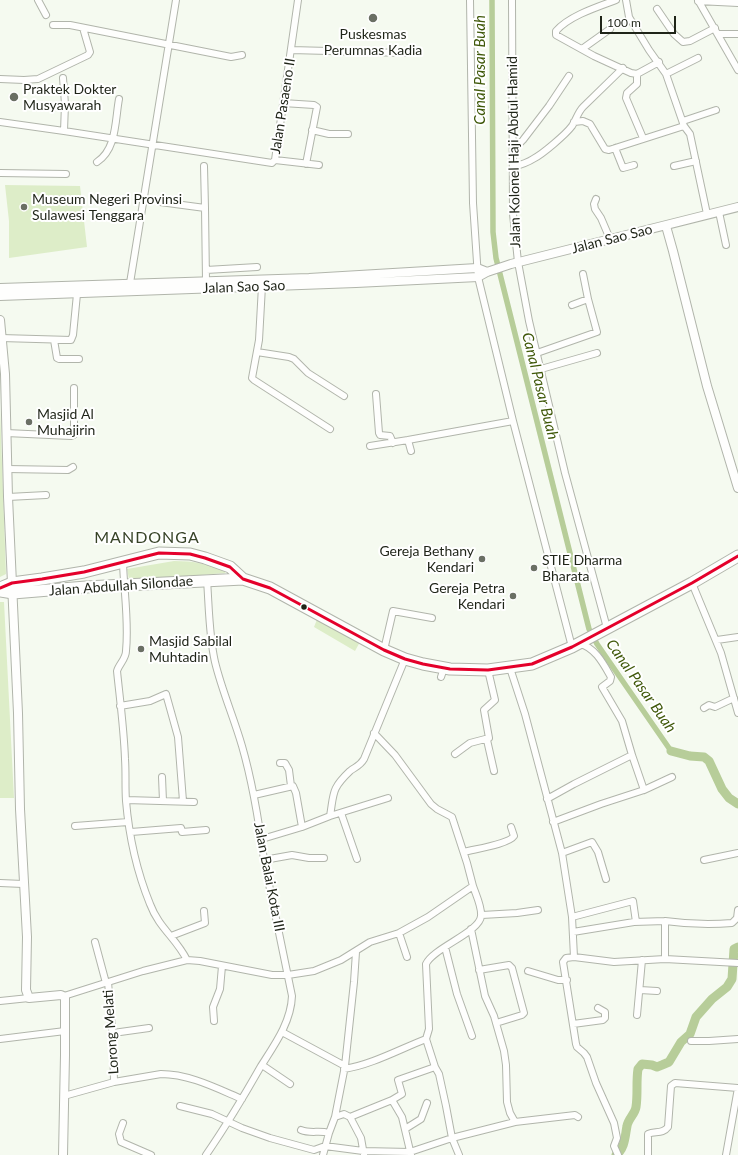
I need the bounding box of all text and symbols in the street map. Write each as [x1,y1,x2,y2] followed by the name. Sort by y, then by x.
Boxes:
[602,8,678,34] scale bar
[367,12,379,24] marker: Puskesmas Perumnas Kadia
[471,15,489,125] water label: Canal Pasar Buah
[607,15,641,30] text: 100 m
[324,26,422,58] place label: Puskesmas Perumnas Kadia
[504,56,524,248] street label: Jalan Kolonel Haji Abdul Hamid
[267,57,299,155] street label: Jalan Pasaeno II
[23,81,116,114] place label: Praktek Dokter Musyawarah
[8,91,20,103] marker: Praktek Dokter Musyawarah
[32,191,182,224] place label: Museum Negeri Provinsi Sulawesi Tenggara
[19,202,29,212] marker: Museum Negeri Provinsi Sulawesi Tenggara
[570,221,654,257] street label: Jalan Sao Sao
[202,277,286,297] street label: Jalan Sao Sao
[518,331,562,441] water label: Canal Pasar Buah
[37,406,95,438] place label: Masjid Al Muhajirin
[24,417,34,427] marker: Masjid Al Muhajirin
[94,528,200,548] district label: MANDONGA
[379,543,474,576] place label: Gereja Bethany Kendari
[542,552,622,584] place label: STIE Dharma Bharata
[477,554,487,564] marker: Gereja Bethany Kendari
[529,563,539,573] marker: STIE Dharma Bharata
[48,573,194,599] street label: Jalan Abdullah Silondae
[429,580,505,612] place label: Gereja Petra Kendari
[508,591,518,601] marker: Gereja Petra Kendari
[299,602,309,612] unlabelled marker
[149,633,232,666] place label: Masjid Sabilal Muhtadin
[602,636,680,736] water label: Canal Pasar Buah
[136,644,146,654] marker: Masjid Sabilal Muhtadin
[250,821,288,933] street label: Jalan Balai Kota III
[100,989,122,1075] street label: Lorong Melati

